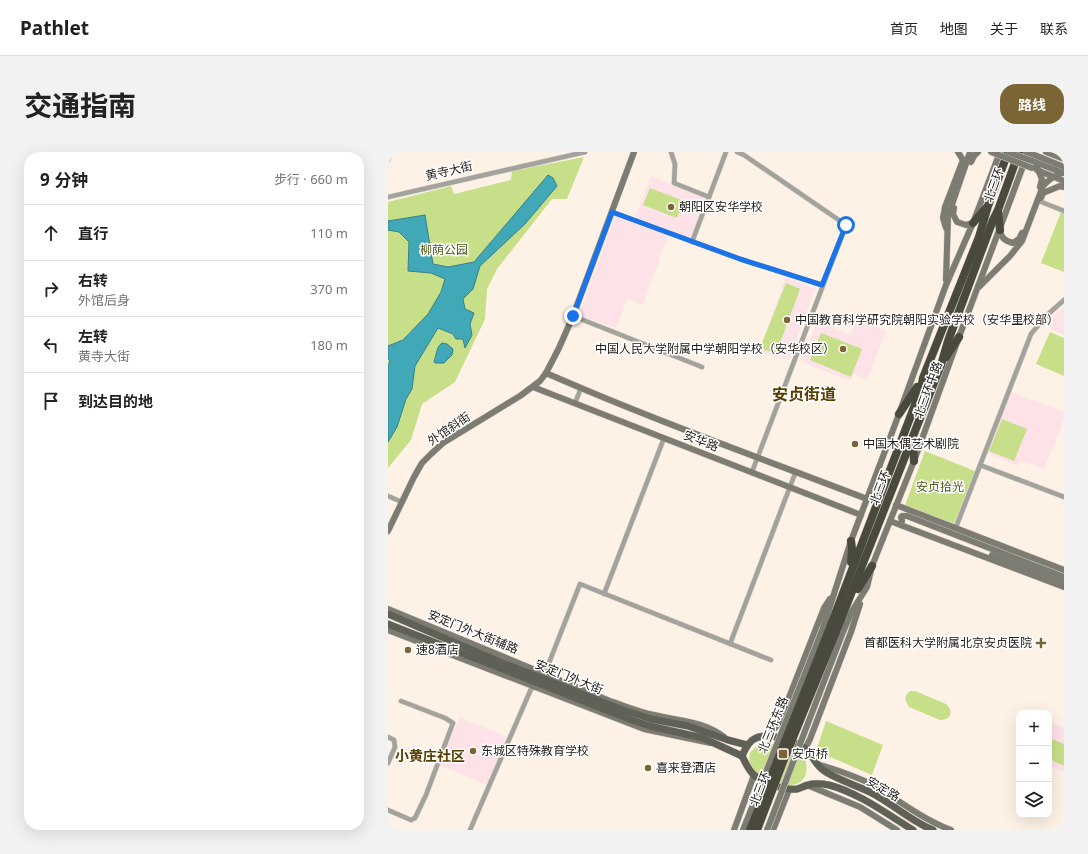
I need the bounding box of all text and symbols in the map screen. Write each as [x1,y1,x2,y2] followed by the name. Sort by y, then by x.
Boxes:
[20,15,89,41] text: Pathlet
[890,19,918,38] text: 首页
[940,19,968,38] text: 地图
[990,19,1018,38] text: 关于
[1040,19,1068,38] text: 联系
[1000,84,1064,124] button: 路线
[24,86,136,124] text: 交通指南
[424,157,474,184] street label: 黄寺大街
[979,165,1008,205] street label: 北三环
[40,168,88,191] text: 9 分钟
[274,170,348,188] text: 步行 · 660 m
[679,198,763,215] place label: 朝阳区安华学校
[666,202,676,212] marker: 朝阳区安华学校
[837,216,855,234] route start
[40,222,62,244] icon: ahead
[78,223,108,243] text: 直行
[310,224,348,242] text: 110 m
[420,241,468,258] park label: 柳荫公园
[78,270,108,290] text: 右转
[40,278,62,300] icon: right
[310,280,348,298] text: 370 m
[78,291,130,309] text: 外馆后身
[564,307,582,325] route end
[795,311,1059,328] place label: 中国教育科学研究院朝阳实验学校（安华里校部）
[782,315,792,325] marker: 中国教育科学研究院朝阳实验学校（安华里校部）
[78,326,108,346] text: 左转
[40,334,62,356] icon: left
[310,336,348,354] text: 180 m
[595,340,835,357] place label: 中国人民大学附属中学朝阳学校（安华校区）
[838,344,848,354] marker: 中国人民大学附属中学朝阳学校（安华校区）
[78,347,130,365] text: 黄寺大街
[909,359,946,421] street label: 北三环中路
[772,383,836,405] district label: 安贞街道
[40,390,62,412] icon: arrive
[78,391,153,411] text: 到达目的地
[424,408,473,449] street label: 外馆斜街
[681,426,721,455] street label: 安华路
[863,435,959,452] place label: 中国木偶艺术剧院
[850,439,860,449] marker: 中国木偶艺术剧院
[865,468,894,508] street label: 北三环
[916,478,964,495] park label: 安贞拾光
[425,606,521,657] street label: 安定门外大街辅路
[864,634,1032,651] place label: 首都医科大学附属北京安贞医院
[1035,637,1047,649] marker: 首都医科大学附属北京安贞医院
[416,641,459,658] place label: 速8酒店
[403,645,413,655] marker: 速8酒店
[533,655,606,698] street label: 安定门外大街
[753,694,792,756] street label: 北三环东路
[1016,710,1052,818] map controls
[1016,710,1052,746] button: +
[481,742,589,759] place label: 东城区特殊教育学校
[792,745,828,762] place label: 安贞桥
[395,746,465,765] district label: 小黄庄社区
[468,746,478,756] marker: 东城区特殊教育学校
[1016,746,1052,782] button: −
[777,748,789,760] marker: 安贞桥
[656,759,716,776] place label: 喜来登酒店
[643,763,653,773] marker: 喜来登酒店
[745,769,774,809] street label: 北三环
[863,772,903,805] street label: 安定路
[1016,782,1052,818] button: layers

